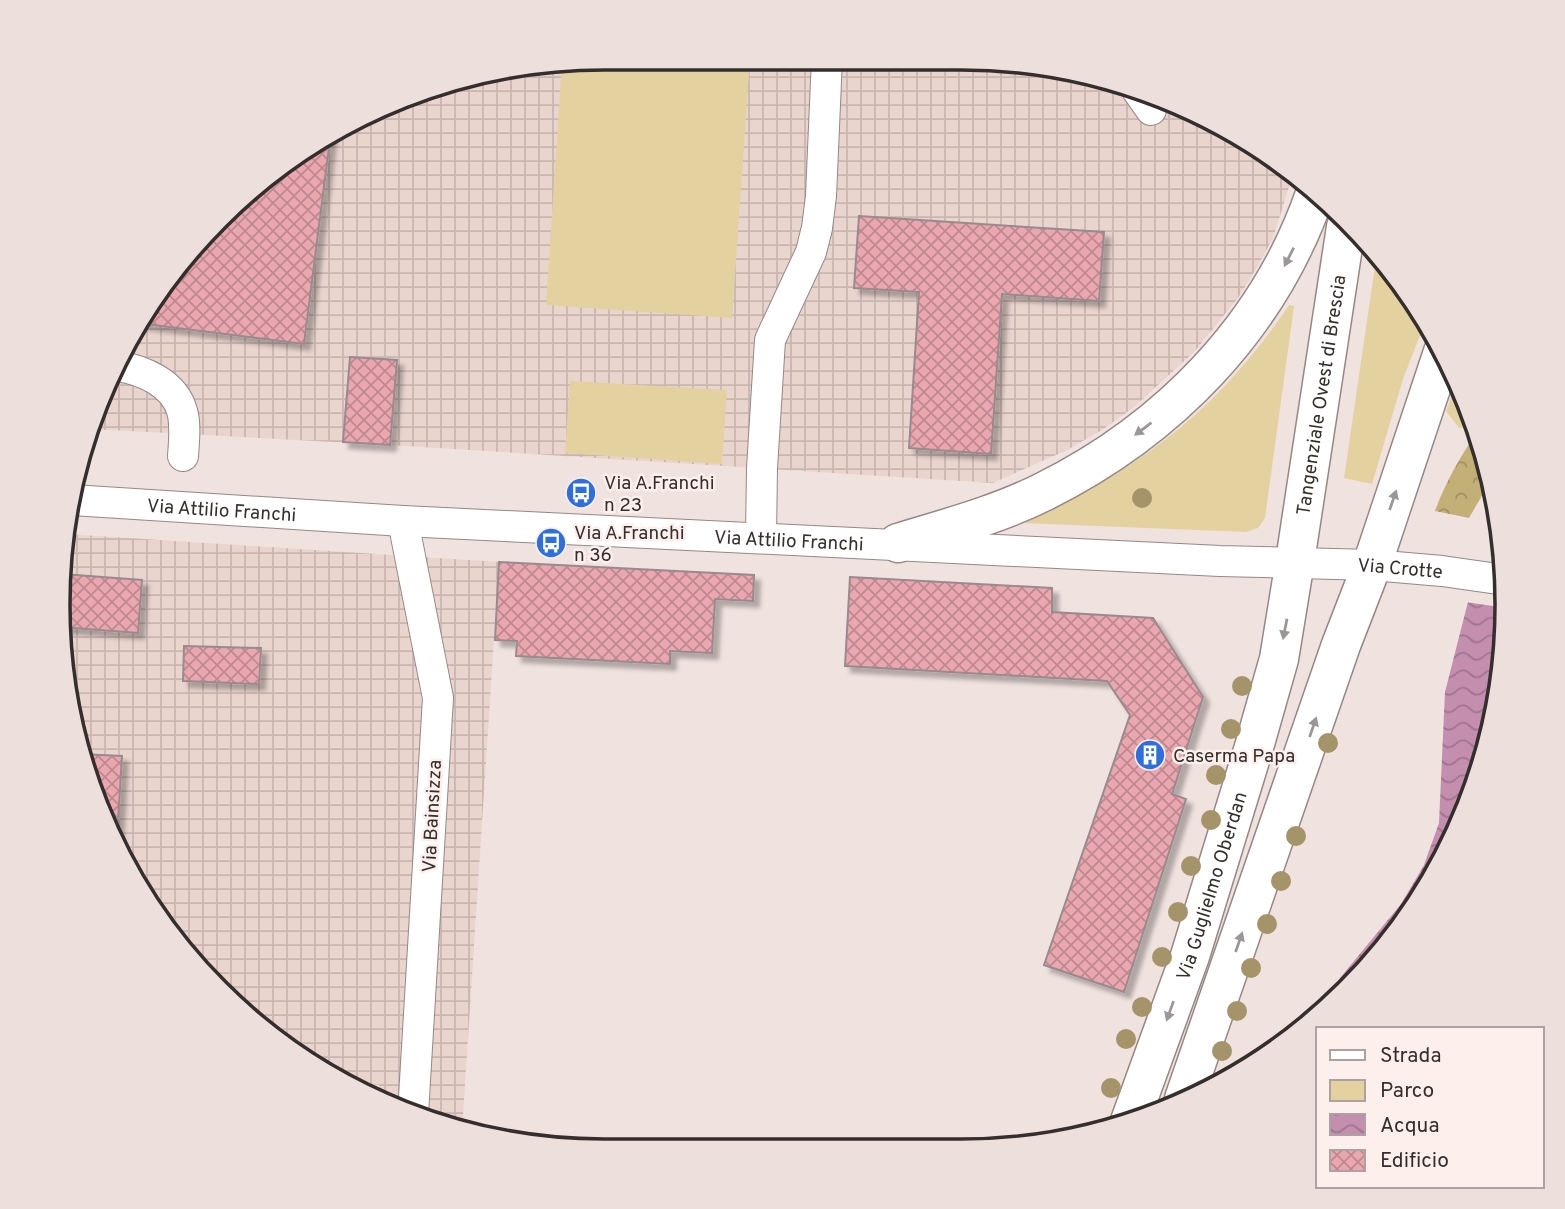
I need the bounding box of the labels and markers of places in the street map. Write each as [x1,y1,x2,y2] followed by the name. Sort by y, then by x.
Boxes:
[604,472,715,518] place label: Via A.Franchi n 23
[564,476,598,510] bus stop icon: Via A.Franchi n 23
[574,522,685,568] place label: Via A.Franchi n 36
[534,526,568,560] bus stop icon: Via A.Franchi n 36
[1133,738,1167,772] building icon: Caserma Papa
[1173,745,1295,769] place label: Caserma Papa

